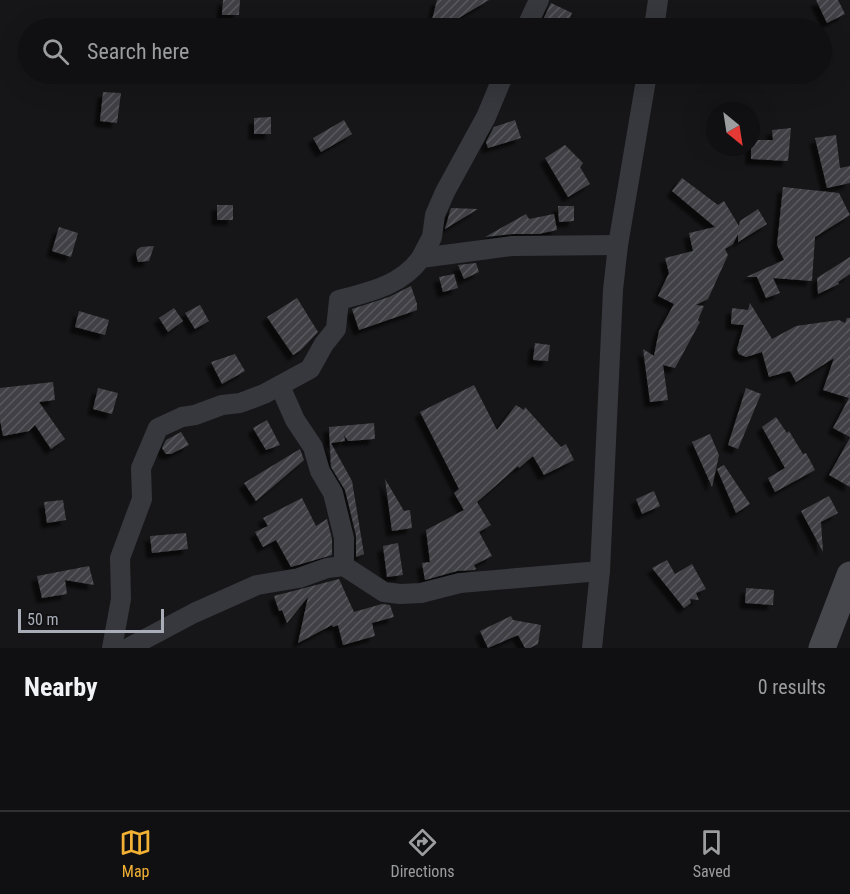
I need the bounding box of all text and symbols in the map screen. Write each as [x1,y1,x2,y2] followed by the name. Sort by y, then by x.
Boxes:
[18,18,832,84] search box
[39,35,72,68] icon: search
[87,39,189,64] text: Search here
[706,102,760,156] north arrow
[18,606,164,634] scale bar
[27,610,59,629] text: 50 m
[24,672,98,702] text: Nearby
[758,675,826,699] text: 0 results
[119,826,152,881] tab: Map
[391,826,454,881] tab: Directions
[693,826,731,881] tab: Saved

